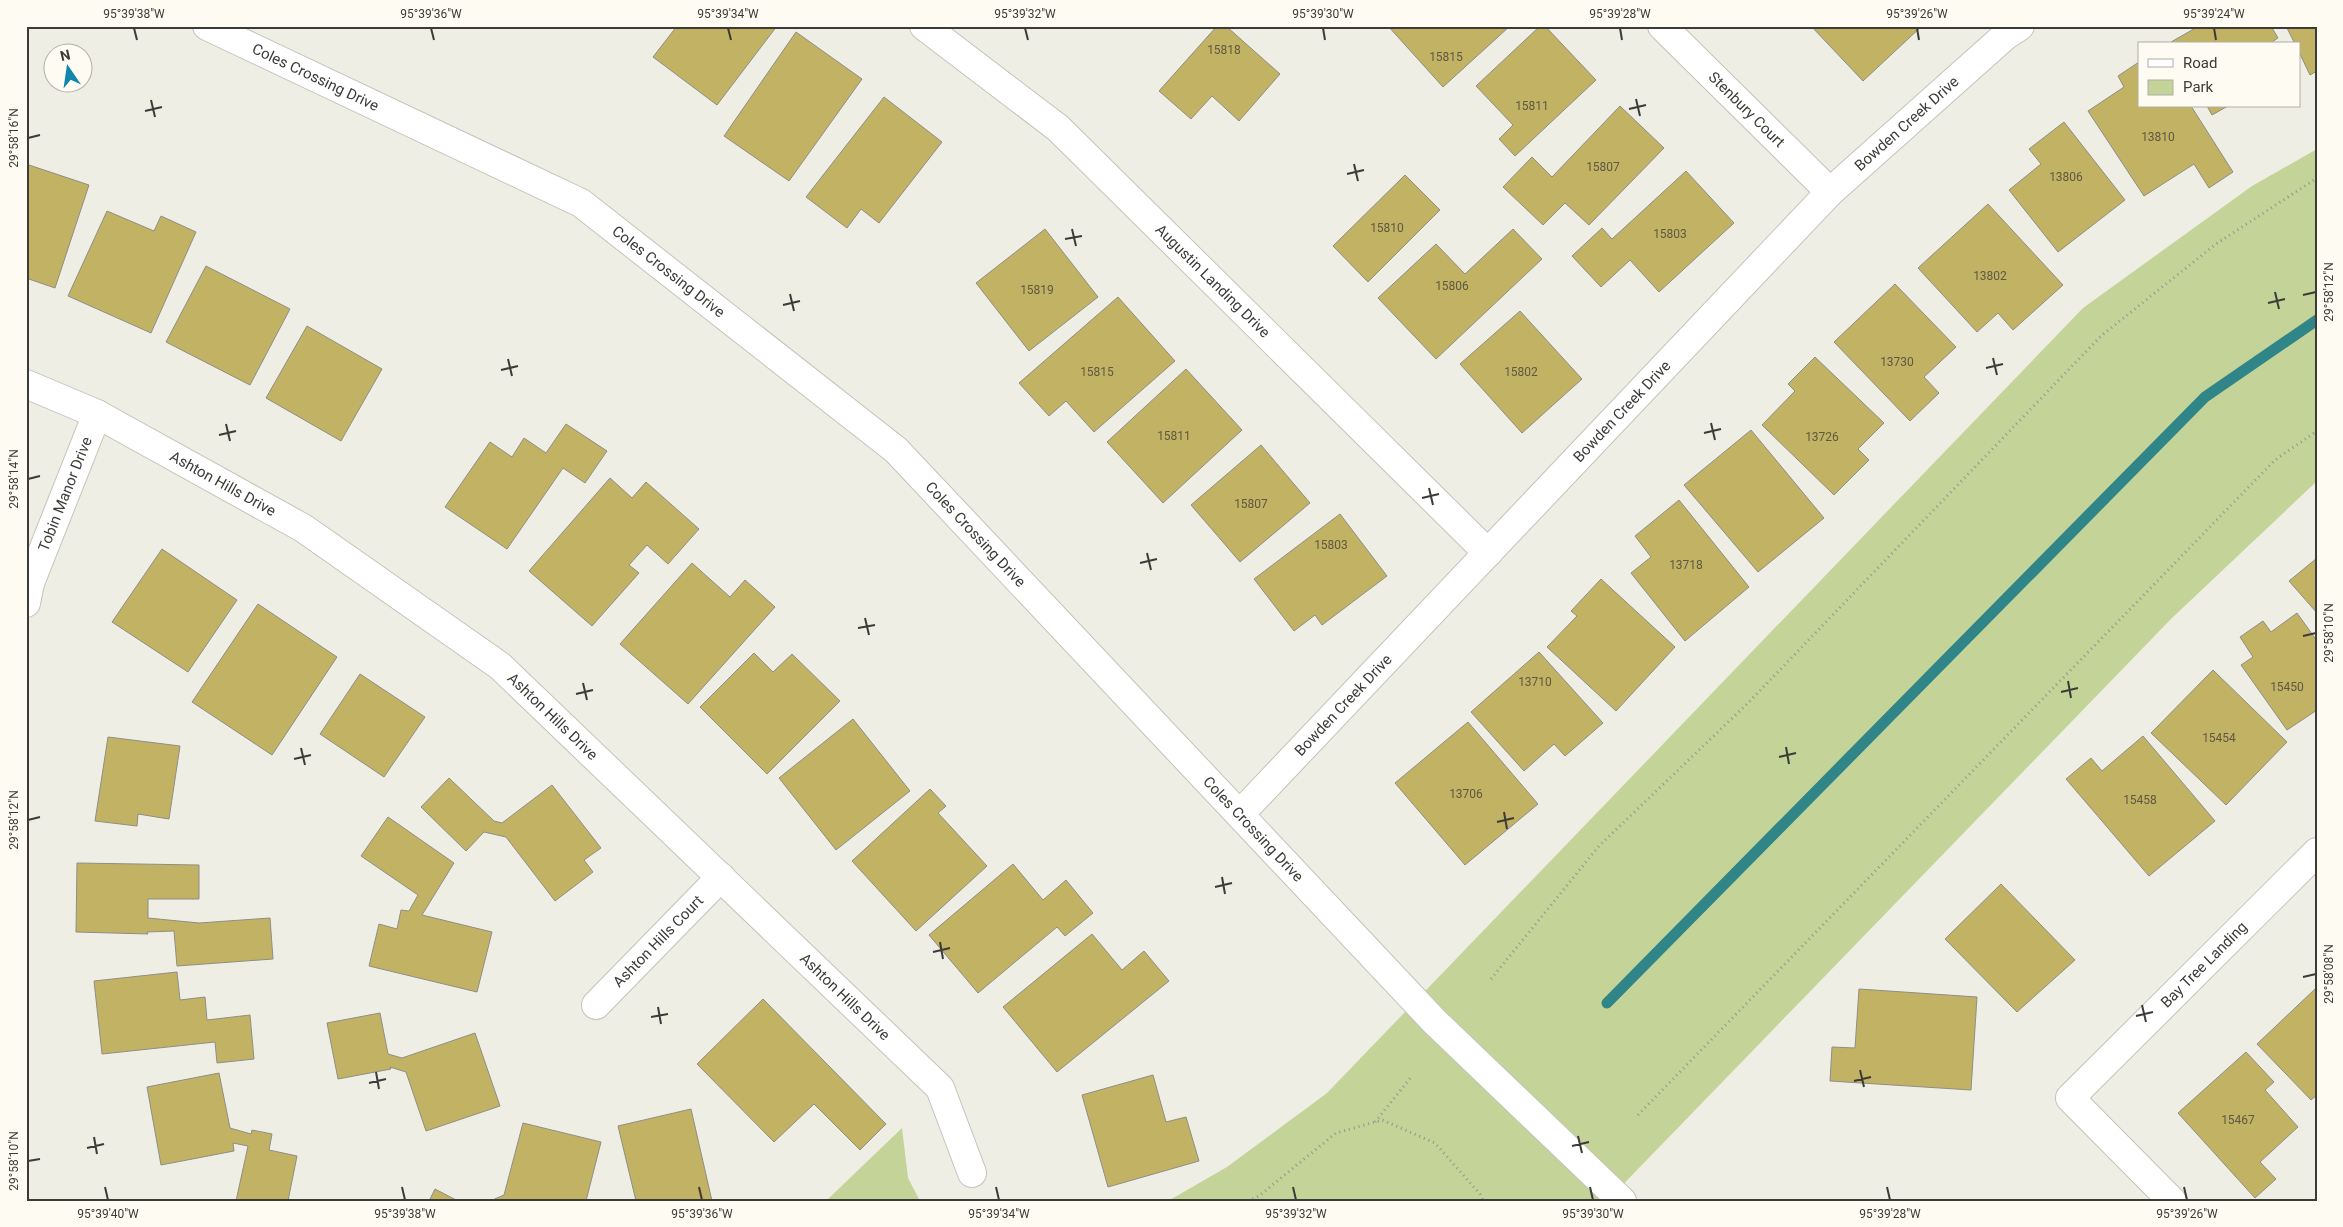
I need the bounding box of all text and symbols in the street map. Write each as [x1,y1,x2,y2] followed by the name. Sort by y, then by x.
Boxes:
[103,7,165,21] text: 95°39'38"W
[400,7,462,21] text: 95°39'36"W
[697,7,759,21] text: 95°39'34"W
[994,7,1056,21] text: 95°39'32"W
[1292,7,1354,21] text: 95°39'30"W
[1589,7,1651,21] text: 95°39'28"W
[1886,7,1948,21] text: 95°39'26"W
[2183,7,2245,21] text: 95°39'24"W
[249,40,382,115] street label: Coles Crossing Drive
[42,42,92,92] north arrow
[2138,42,2300,108] legend
[1207,43,1241,57] house number: 15818
[58,46,72,64] text: N
[1429,50,1463,64] house number: 15815
[2183,54,2217,72] text: Road
[1705,68,1789,151] street label: Stenbury Court
[1851,73,1962,175] street label: Bowden Creek Drive
[2183,78,2214,96] text: Park
[1515,99,1549,113] house number: 15811
[7,108,21,168] text: 29°58'16"N
[2141,130,2175,144] house number: 13810
[1586,160,1620,174] house number: 15807
[2049,170,2083,184] house number: 13806
[1152,220,1274,342] street label: Augustin Landing Drive
[1370,221,1404,235] house number: 15810
[609,222,728,321] street label: Coles Crossing Drive
[1653,227,1687,241] house number: 15803
[2322,262,2336,322] text: 29°58'12"N
[1973,269,2007,283] house number: 13802
[1435,279,1469,293] house number: 15806
[1020,283,1054,297] house number: 15819
[1880,355,1914,369] house number: 13730
[1570,357,1674,466] street label: Bowden Creek Drive
[1080,365,1114,379] house number: 15815
[1504,365,1538,379] house number: 15802
[1157,429,1191,443] house number: 15811
[1805,430,1839,444] house number: 13726
[34,434,96,554] street label: Tobin Manor Drive
[167,447,279,520] street label: Ashton Hills Drive
[7,449,21,509] text: 29°58'14"N
[922,478,1029,591] street label: Coles Crossing Drive
[1234,497,1268,511] house number: 15807
[1314,538,1348,552] house number: 15803
[1669,558,1703,572] house number: 13718
[2322,603,2336,663] text: 29°58'10"N
[1291,651,1396,760] street label: Bowden Creek Drive
[504,669,602,764] street label: Ashton Hills Drive
[1518,675,1552,689] house number: 13710
[2270,680,2304,694] house number: 15450
[2202,731,2236,745] house number: 15454
[1199,773,1307,886] street label: Coles Crossing Drive
[1449,787,1483,801] house number: 13706
[7,790,21,850] text: 29°58'12"N
[2123,793,2157,807] house number: 15458
[609,892,707,991] street label: Ashton Hills Court
[2157,918,2251,1011] street label: Bay Tree Landing
[2322,944,2336,1004] text: 29°58'08"N
[796,949,894,1044] street label: Ashton Hills Drive
[2221,1113,2255,1127] house number: 15467
[7,1131,21,1191] text: 29°58'10"N
[77,1207,139,1221] text: 95°39'40"W
[374,1207,436,1221] text: 95°39'38"W
[671,1207,733,1221] text: 95°39'36"W
[968,1207,1030,1221] text: 95°39'34"W
[1265,1207,1327,1221] text: 95°39'32"W
[1562,1207,1624,1221] text: 95°39'30"W
[1859,1207,1921,1221] text: 95°39'28"W
[2156,1207,2218,1221] text: 95°39'26"W

